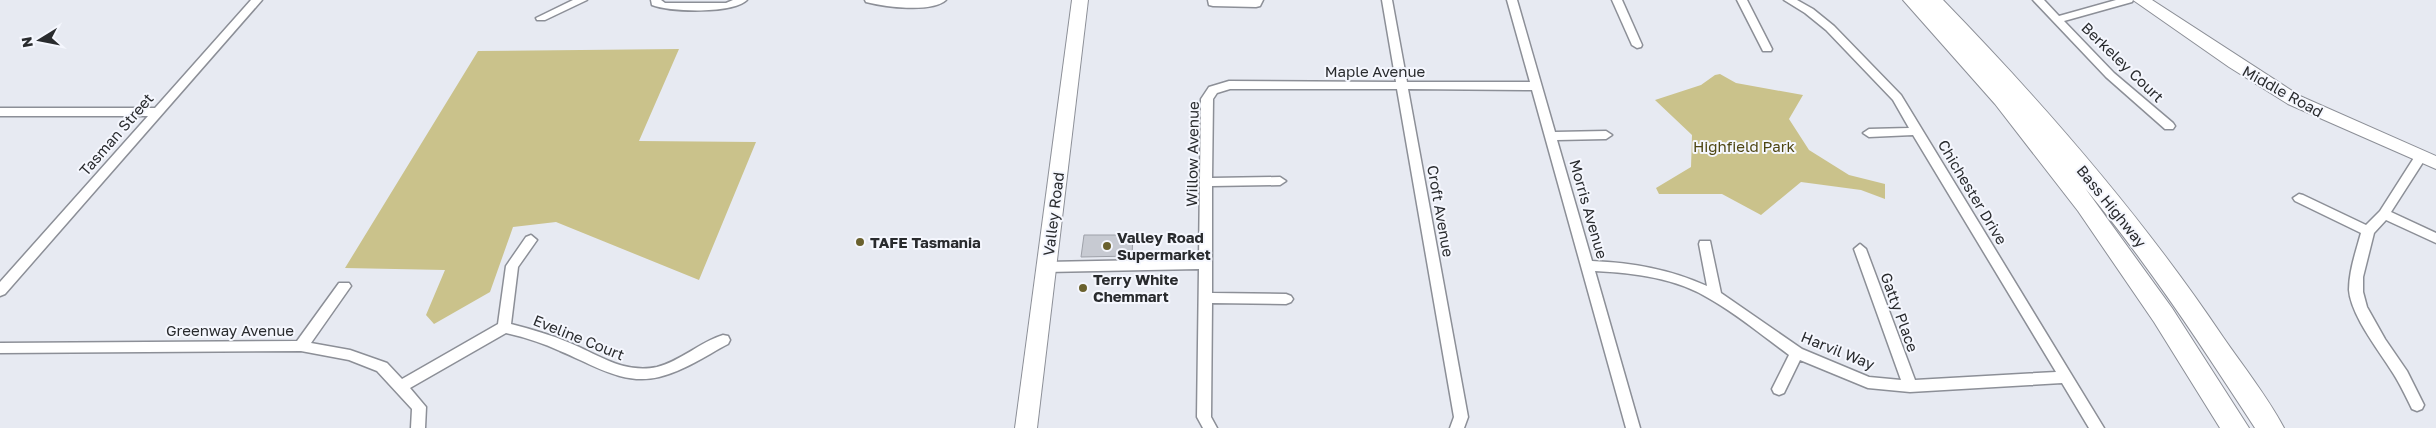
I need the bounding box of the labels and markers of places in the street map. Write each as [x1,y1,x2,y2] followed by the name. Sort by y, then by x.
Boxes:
[1117,228,1211,263] place label: Valley Road Supermarket
[870,233,981,251] place label: TAFE Tasmania
[854,236,866,248] marker: TAFE Tasmania
[1101,240,1113,252] marker: Valley Road Supermarket
[1093,270,1178,305] place label: Terry White Chemmart
[1077,282,1089,294] marker: Terry White Chemmart

